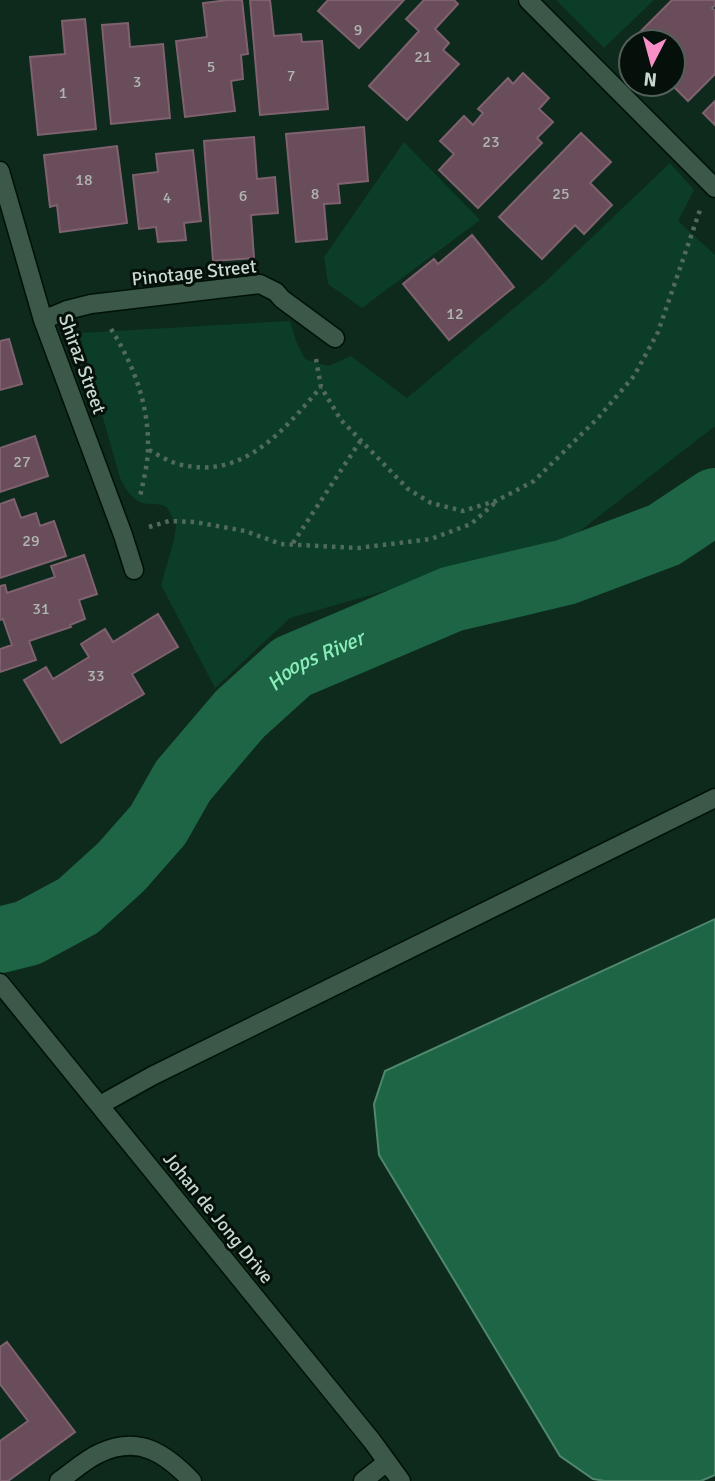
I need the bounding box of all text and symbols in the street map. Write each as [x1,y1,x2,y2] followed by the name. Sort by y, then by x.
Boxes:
[354,20,362,40] house number: 9
[617,28,687,98] north arrow
[414,47,432,67] house number: 21
[207,57,215,77] house number: 5
[287,66,295,86] house number: 7
[643,66,658,92] text: N
[133,72,141,92] house number: 3
[59,83,67,103] house number: 1
[482,132,500,152] house number: 23
[75,170,93,190] house number: 18
[311,184,319,204] house number: 8
[552,184,570,204] house number: 25
[239,186,247,206] house number: 6
[163,188,172,208] house number: 4
[130,254,258,291] street label: Pinotage Street
[446,304,464,324] house number: 12
[53,311,111,418] street label: Shiraz Street
[13,452,31,472] house number: 27
[22,531,40,551] house number: 29
[32,599,50,619] house number: 31
[261,624,371,697] water label: Hoops River
[87,666,105,686] house number: 33
[158,1147,278,1289] street label: Johan de Jong Drive

